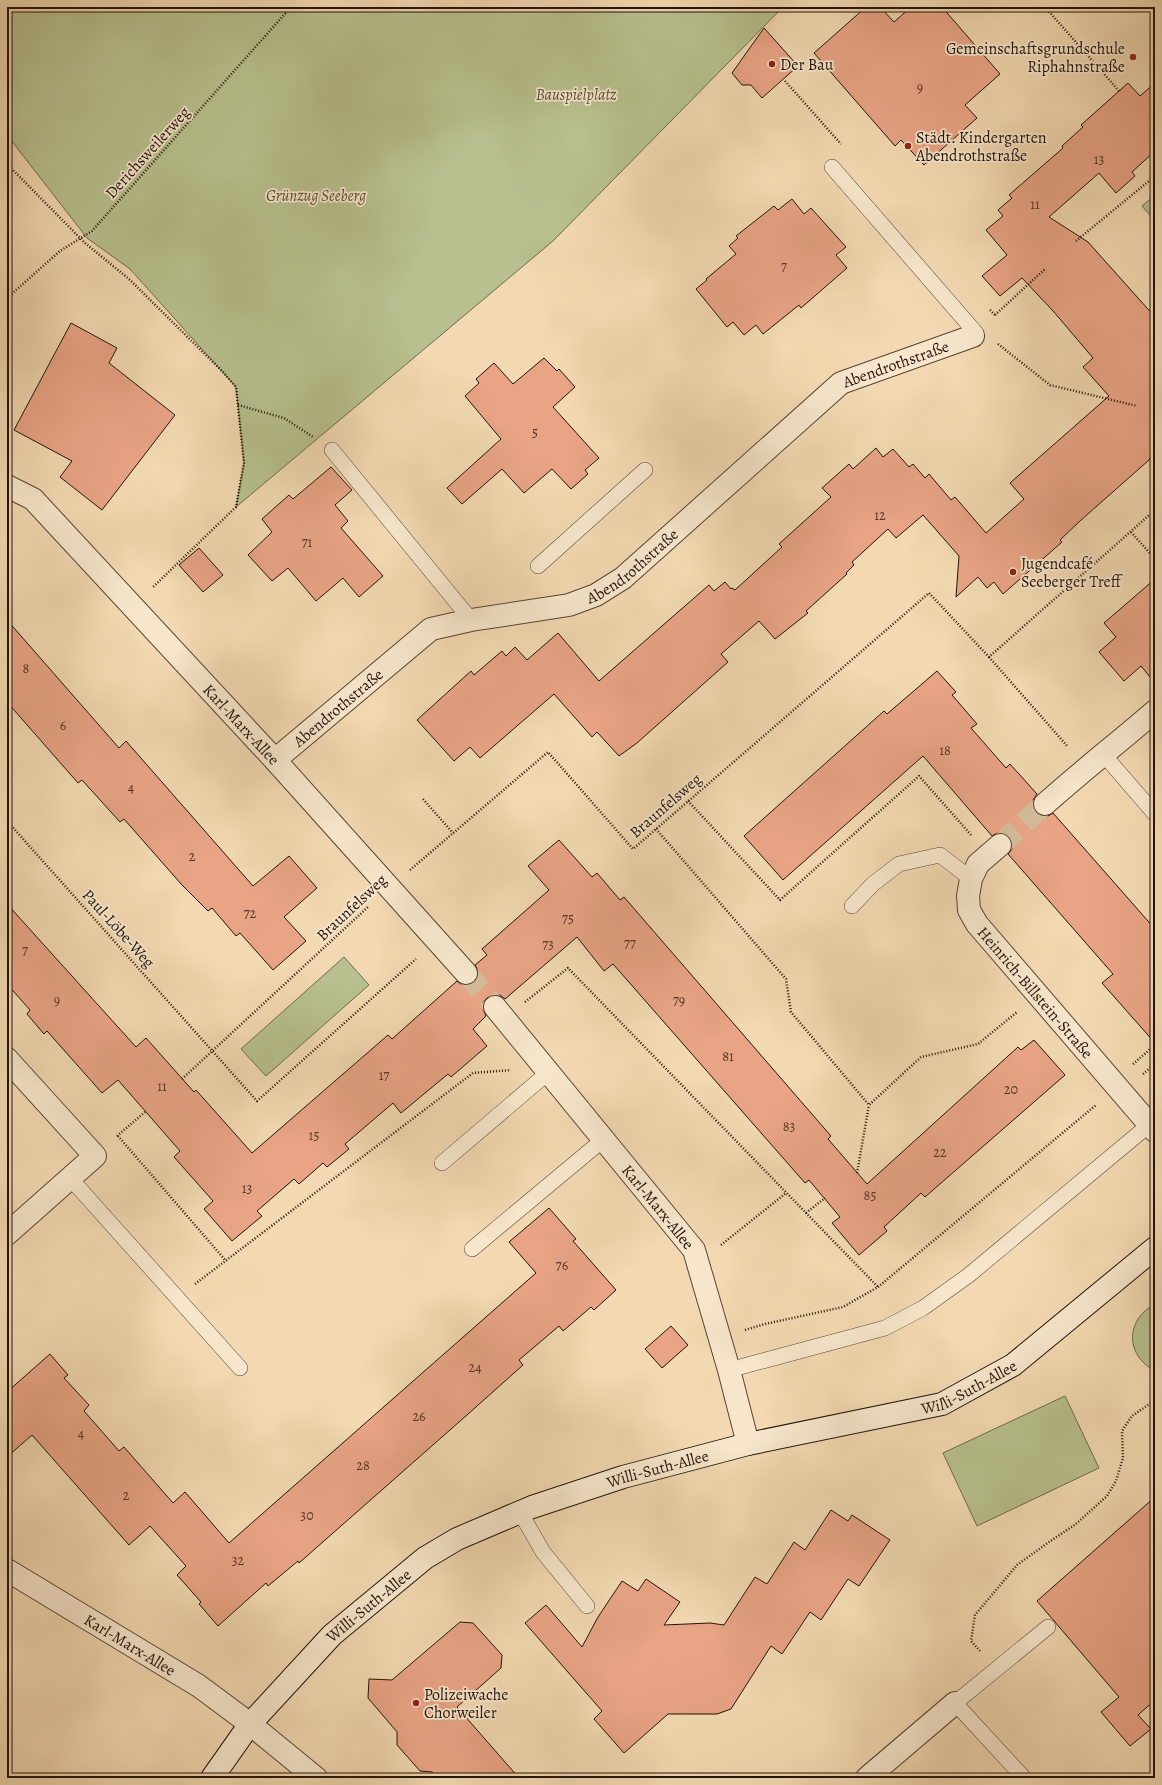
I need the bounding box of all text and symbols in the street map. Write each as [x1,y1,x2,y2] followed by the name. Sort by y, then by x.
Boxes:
[946,38,1125,78] place label: Gemeinschaftsgrundschule Riphahnstraße
[1128,52,1138,62] marker: Gemeinschaftsgrundschule Riphahnstraße
[780,54,834,76] place label: Der Bau
[767,59,777,69] marker: Der Bau
[917,78,923,97] house number: 9
[536,84,617,106] park label: Bauspielplatz
[100,102,195,204] street label: Derichsweilerweg
[915,127,1047,167] place label: Städt. Kindergarten Abendrothstraße
[903,141,913,151] marker: Städt. Kindergarten Abendrothstraße
[1094,150,1104,169] house number: 13
[266,185,366,207] park label: Grünzug Seeberg
[1030,195,1040,214] house number: 11
[781,257,787,276] house number: 7
[839,335,952,394] street label: Abendrothstraße
[532,423,538,442] house number: 5
[874,506,886,525] house number: 12
[583,524,683,610] street label: Abendrothstraße
[302,533,313,552] house number: 71
[1021,553,1124,593] place label: Jugendcafé Seeberger Treff
[1008,567,1018,577] marker: Jugendcafé Seeberger Treff
[23,659,30,678] house number: 8
[288,664,388,753] street label: Abendrothstraße
[198,679,284,770] street label: Karl-Marx-Allee
[60,716,66,735] house number: 6
[939,741,951,760] house number: 18
[625,768,706,843] street label: Braunfelsweg
[128,778,134,797] house number: 4
[189,847,196,866] house number: 2
[312,869,392,946] street label: Braunfelsweg
[77,885,160,973] street label: Paul-Löbe-Weg
[244,904,257,923] house number: 72
[562,909,574,928] house number: 75
[972,922,1098,1064] street label: Heinrich-Billstein-Straße
[624,934,636,953] house number: 77
[542,935,554,954] house number: 73
[22,941,28,960] house number: 7
[54,991,60,1010] house number: 9
[673,991,685,1010] house number: 79
[722,1047,734,1066] house number: 81
[379,1066,389,1085] house number: 17
[157,1077,167,1096] house number: 11
[1004,1080,1018,1099] house number: 20
[783,1117,795,1136] house number: 83
[309,1126,319,1145] house number: 15
[933,1143,947,1162] house number: 22
[616,1160,699,1254] street label: Karl-Marx-Allee
[242,1179,252,1198] house number: 13
[864,1186,876,1205] house number: 85
[556,1256,568,1275] house number: 76
[918,1355,1021,1420] street label: Willi-Suth-Allee
[469,1358,482,1377] house number: 24
[412,1407,426,1426] house number: 26
[78,1424,84,1443] house number: 4
[603,1445,711,1494] street label: Willi-Suth-Allee
[356,1456,370,1475] house number: 28
[123,1486,130,1505] house number: 2
[300,1506,314,1525] house number: 30
[232,1551,245,1570] house number: 32
[321,1564,416,1648] street label: Willi-Suth-Allee
[80,1609,180,1682] street label: Karl-Marx-Allee
[424,1684,509,1724] place label: Polizeiwache Chorweiler
[411,1698,421,1708] marker: Polizeiwache Chorweiler

